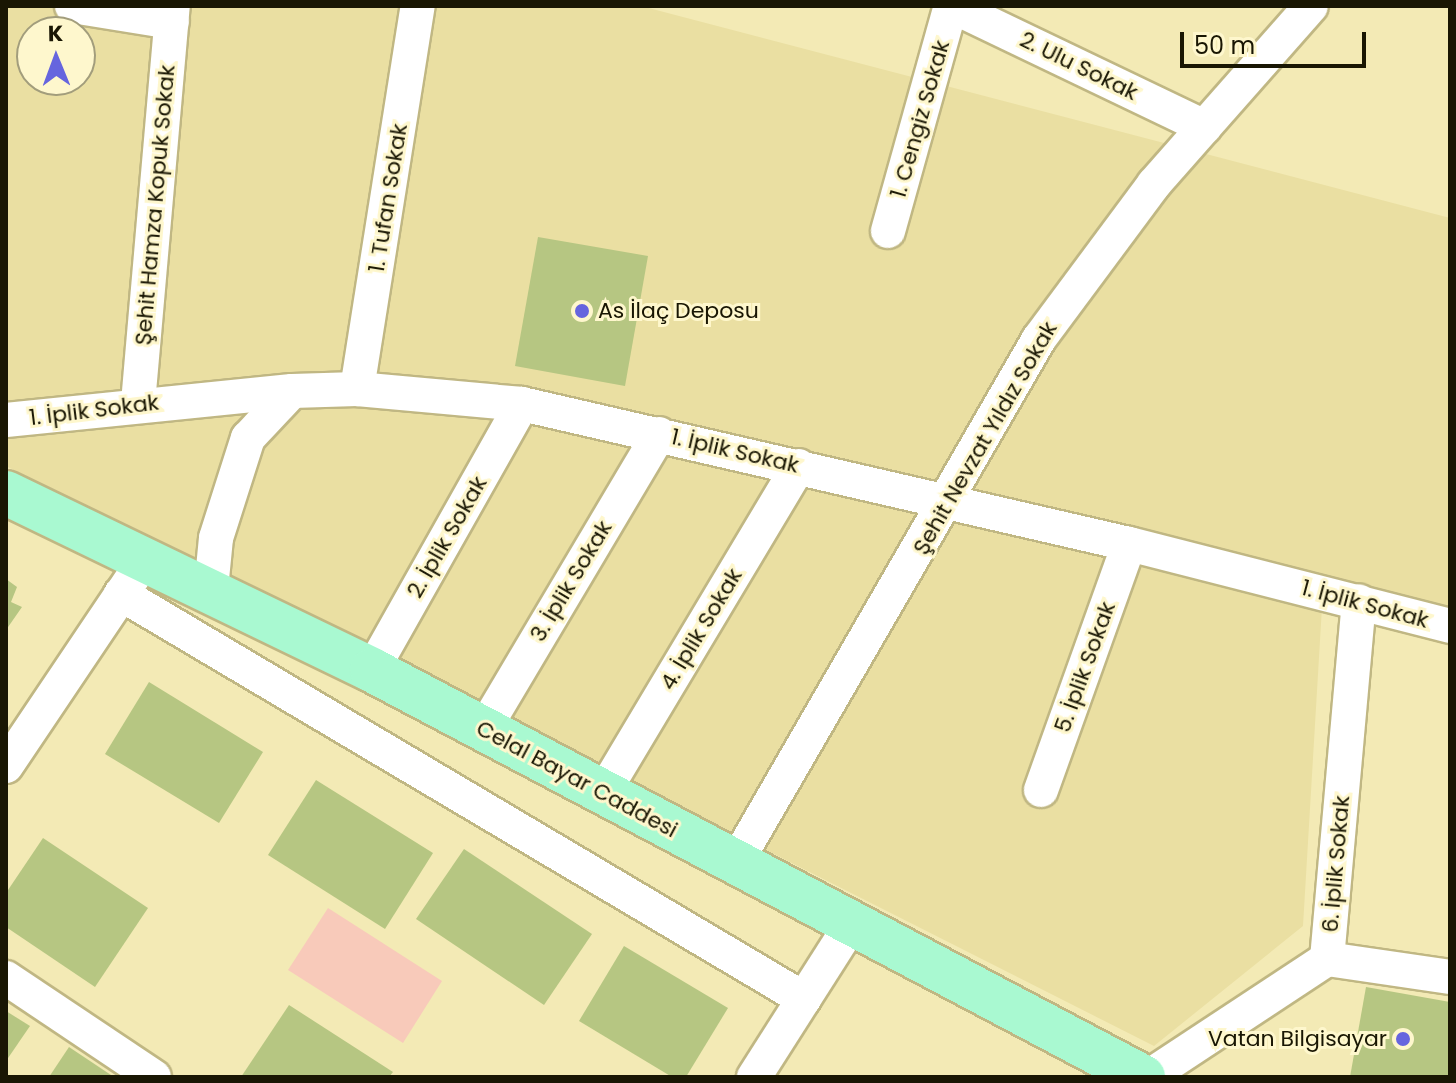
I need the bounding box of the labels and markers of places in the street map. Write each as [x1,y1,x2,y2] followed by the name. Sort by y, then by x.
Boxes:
[598,298,759,324] place label: As İlaç Deposu
[573,302,591,320] marker: As İlaç Deposu
[1208,1026,1387,1052] place label: Vatan Bilgisayar
[1394,1030,1412,1048] marker: Vatan Bilgisayar

